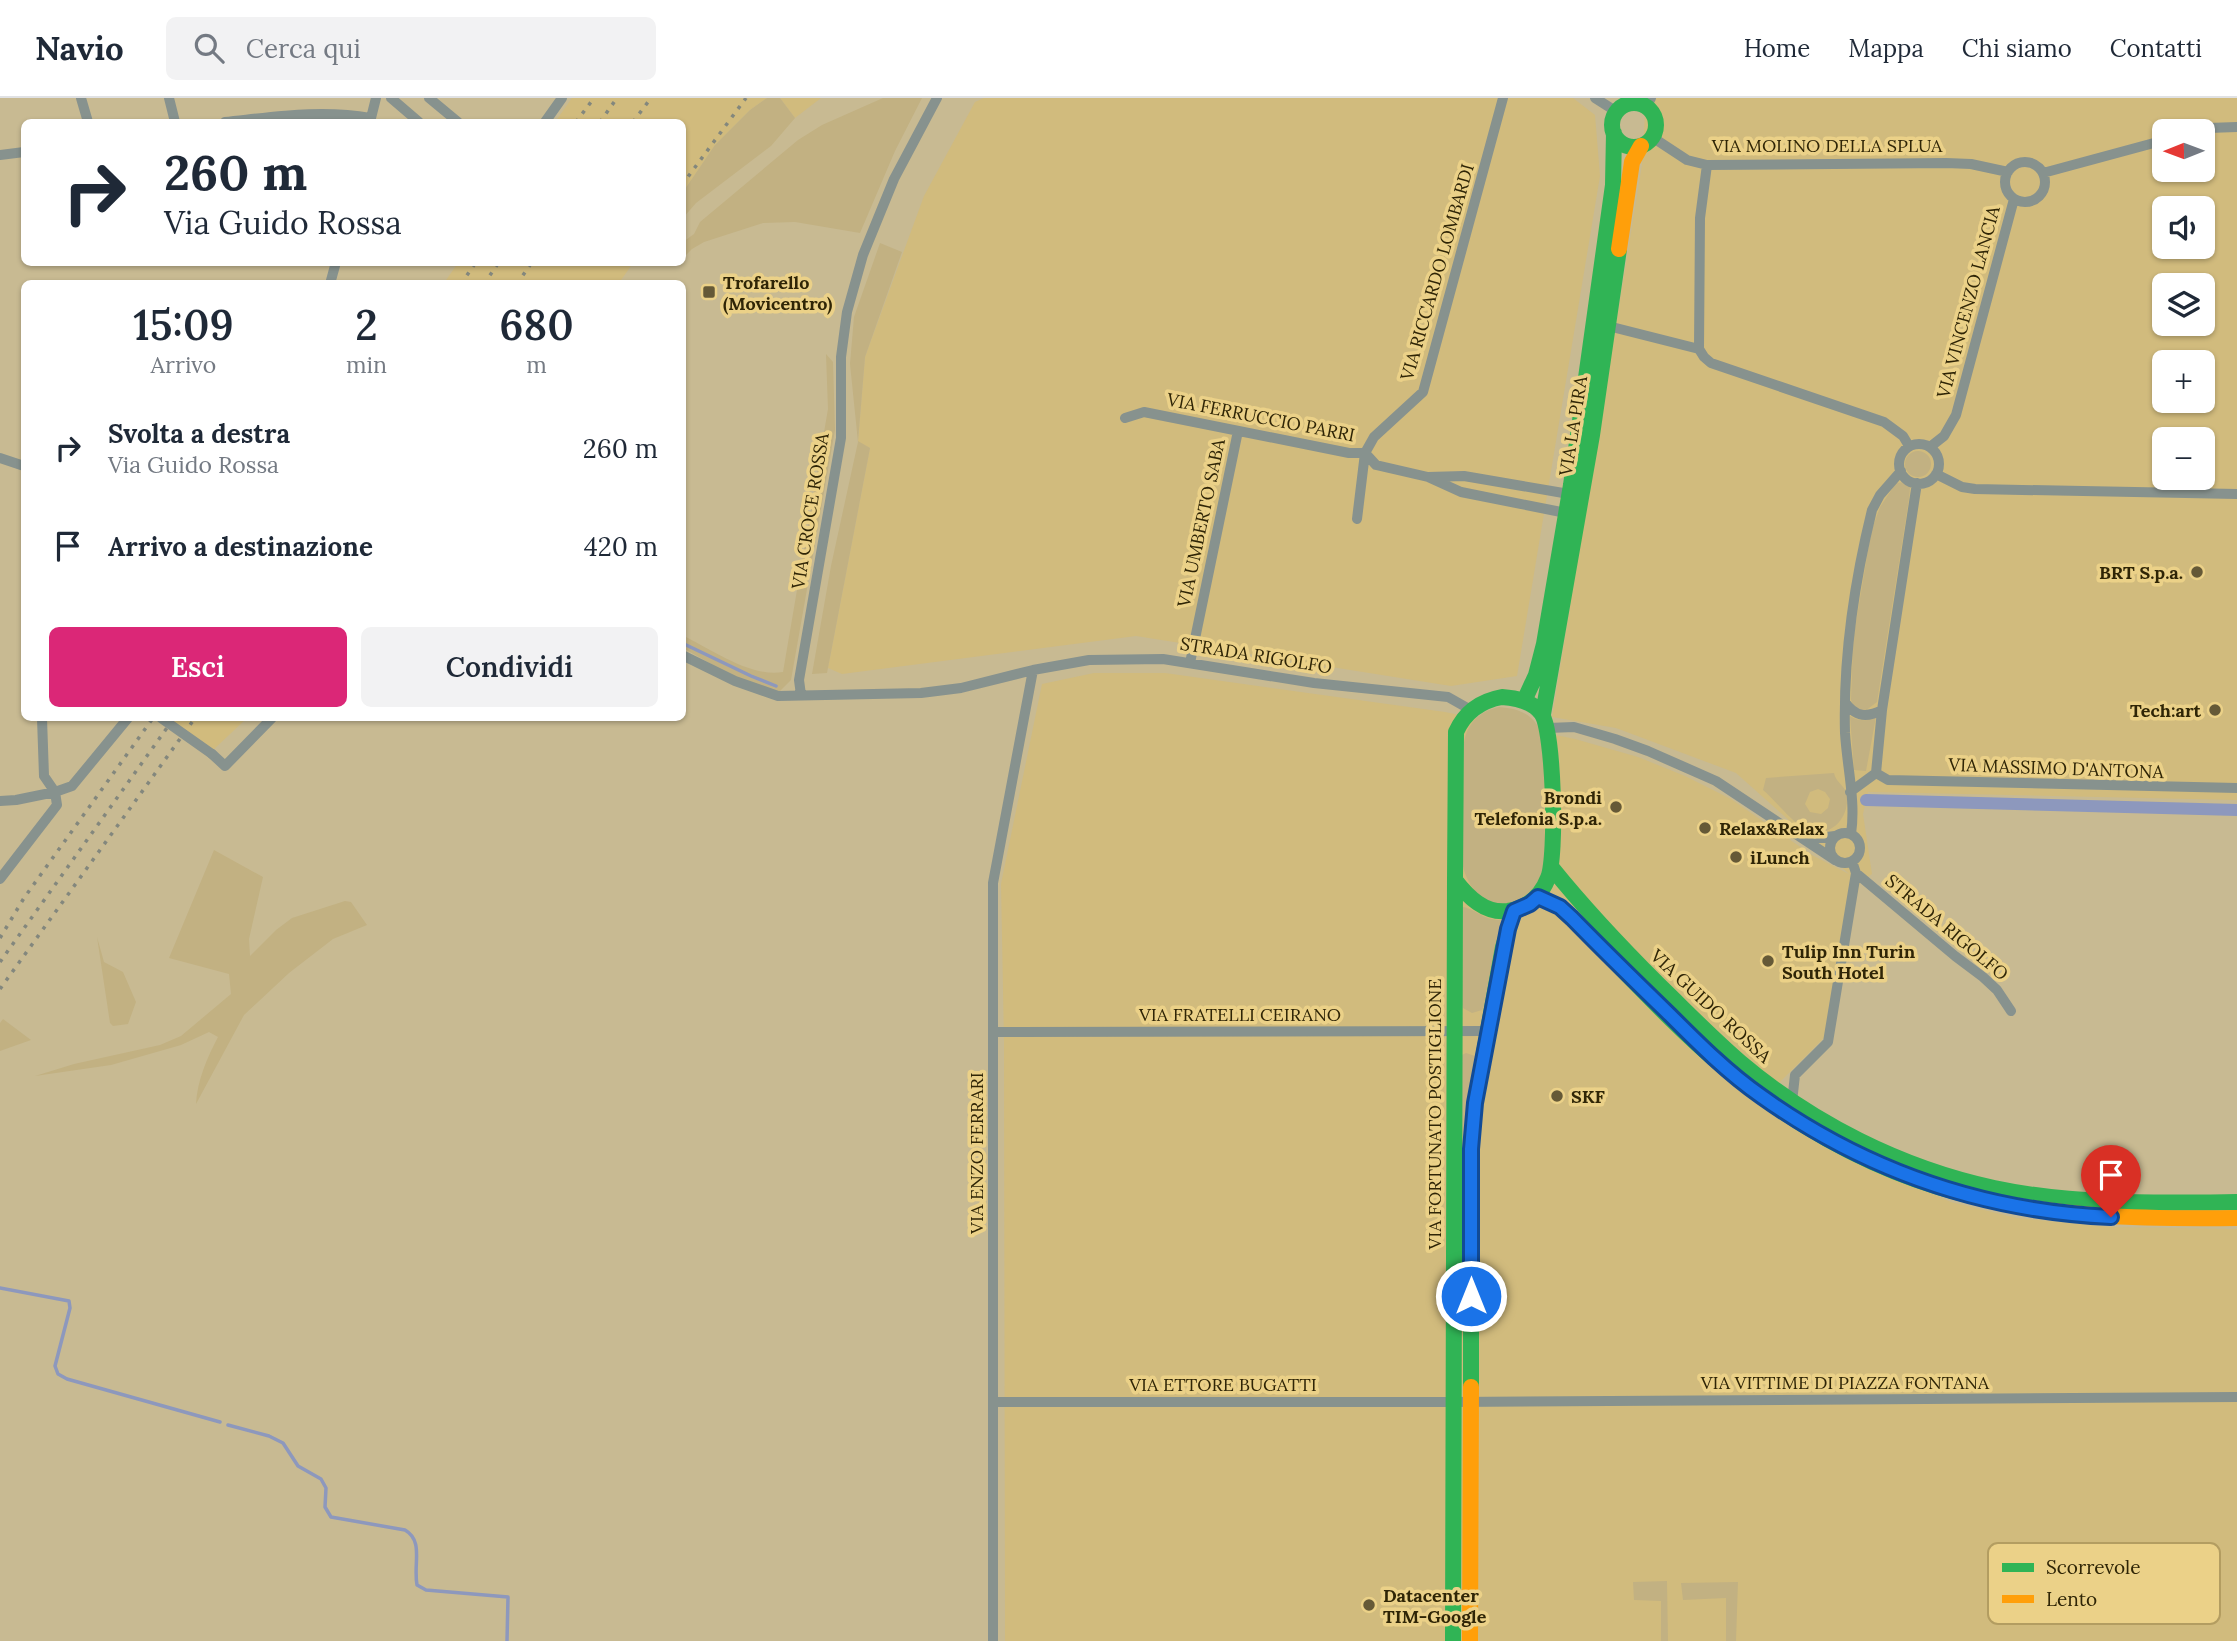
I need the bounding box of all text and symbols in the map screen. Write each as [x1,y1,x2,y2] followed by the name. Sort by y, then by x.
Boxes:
[166,17,656,80] search box
[35,27,124,69] text: Navio
[190,29,228,67] icon: search
[246,32,361,65] text: Cerca qui
[1744,33,1810,64] text: Home
[1848,33,1924,64] text: Mappa
[1962,33,2072,64] text: Chi siamo
[2110,33,2202,64] text: Contatti
[2152,119,2216,182] north arrow
[2152,119,2215,490] map controls
[1711,134,1943,157] street label: VIA MOLINO DELLA SPLUA
[164,141,307,203] text: 260 m
[49,147,140,238] icon: right
[1395,161,1479,384] street label: VIA RICCARDO LOMBARDI
[2152,196,2215,259] button: sound
[164,202,402,243] text: Via Guido Rossa
[1931,203,2005,402] street label: VIA VINCENZO LANCIA
[723,271,832,315] place label: Trofarello (Movicentro)
[2152,273,2215,336] button: layers
[701,284,717,300] marker: Trofarello (Movicentro)
[133,298,234,352] text: 15:09
[355,298,378,352] text: 2
[499,298,574,352] text: 680
[151,350,216,379] text: Arrivo
[346,350,387,379] text: min
[526,350,547,379] text: m
[2152,350,2215,413] button: +
[1554,374,1592,479] street label: VIA LA PIRA
[1164,387,1357,447] street label: VIA FERRUCCIO PARRI
[108,417,290,450] text: Svolta a destra
[2152,427,2215,490] button: −
[49,429,87,467] icon: right
[786,431,834,592] street label: VIA CROCE ROSSA
[583,432,658,465] text: 260 m
[1172,436,1230,610] street label: VIA UMBERTO SABA
[108,450,279,479] text: Via Guido Rossa
[49,527,87,565] icon: arrive
[108,530,373,563] text: Arrivo a destinazione
[584,530,658,563] text: 420 m
[2099,561,2183,584] place label: BRT S.p.a.
[2189,564,2205,580] marker: BRT S.p.a.
[49,627,347,707] button: Esci
[361,627,658,707] button: Condividi
[1178,632,1334,678] street label: STRADA RIGOLFO
[2130,699,2202,722] place label: Tech:art
[2207,702,2223,718] marker: Tech:art
[1947,753,2165,783] street label: VIA MASSIMO D'ANTONA
[1475,786,1602,830] place label: Brondi Telefonia S.p.a.
[1608,799,1624,815] marker: Brondi Telefonia S.p.a.
[1719,817,1825,840] place label: Relax&Relax
[1697,820,1713,836] marker: Relax&Relax
[1750,846,1810,869] place label: iLunch
[1728,849,1744,865] marker: iLunch
[1881,869,2013,985] street label: STRADA RIGOLFO
[1782,940,1916,984] place label: Tulip Inn Turin South Hotel
[1645,943,1777,1068] street label: VIA GUIDO ROSSA
[1760,953,1776,969] marker: Tulip Inn Turin South Hotel
[1423,979,1446,1250] street label: VIA FORTUNATO POSTIGLIONE
[1138,1003,1341,1026] street label: VIA FRATELLI CEIRANO
[965,1072,988,1235] street label: VIA ENZO FERRARI
[1571,1085,1606,1108] place label: SKF
[1549,1088,1565,1104] marker: SKF
[2081,1145,2141,1217] pin
[2092,1156,2130,1194] icon: arrive
[1434,1259,1508,1333] position arrow
[1700,1371,1990,1394] street label: VIA VITTIME DI PIAZZA FONTANA
[1128,1373,1317,1396] street label: VIA ETTORE BUGATTI
[1988,1543,2220,1624] legend
[2046,1555,2141,1579] text: Scorrevole
[1383,1584,1487,1628] place label: Datacenter TIM-Google
[2046,1587,2097,1611] text: Lento
[1361,1597,1377,1613] marker: Datacenter TIM-Google

